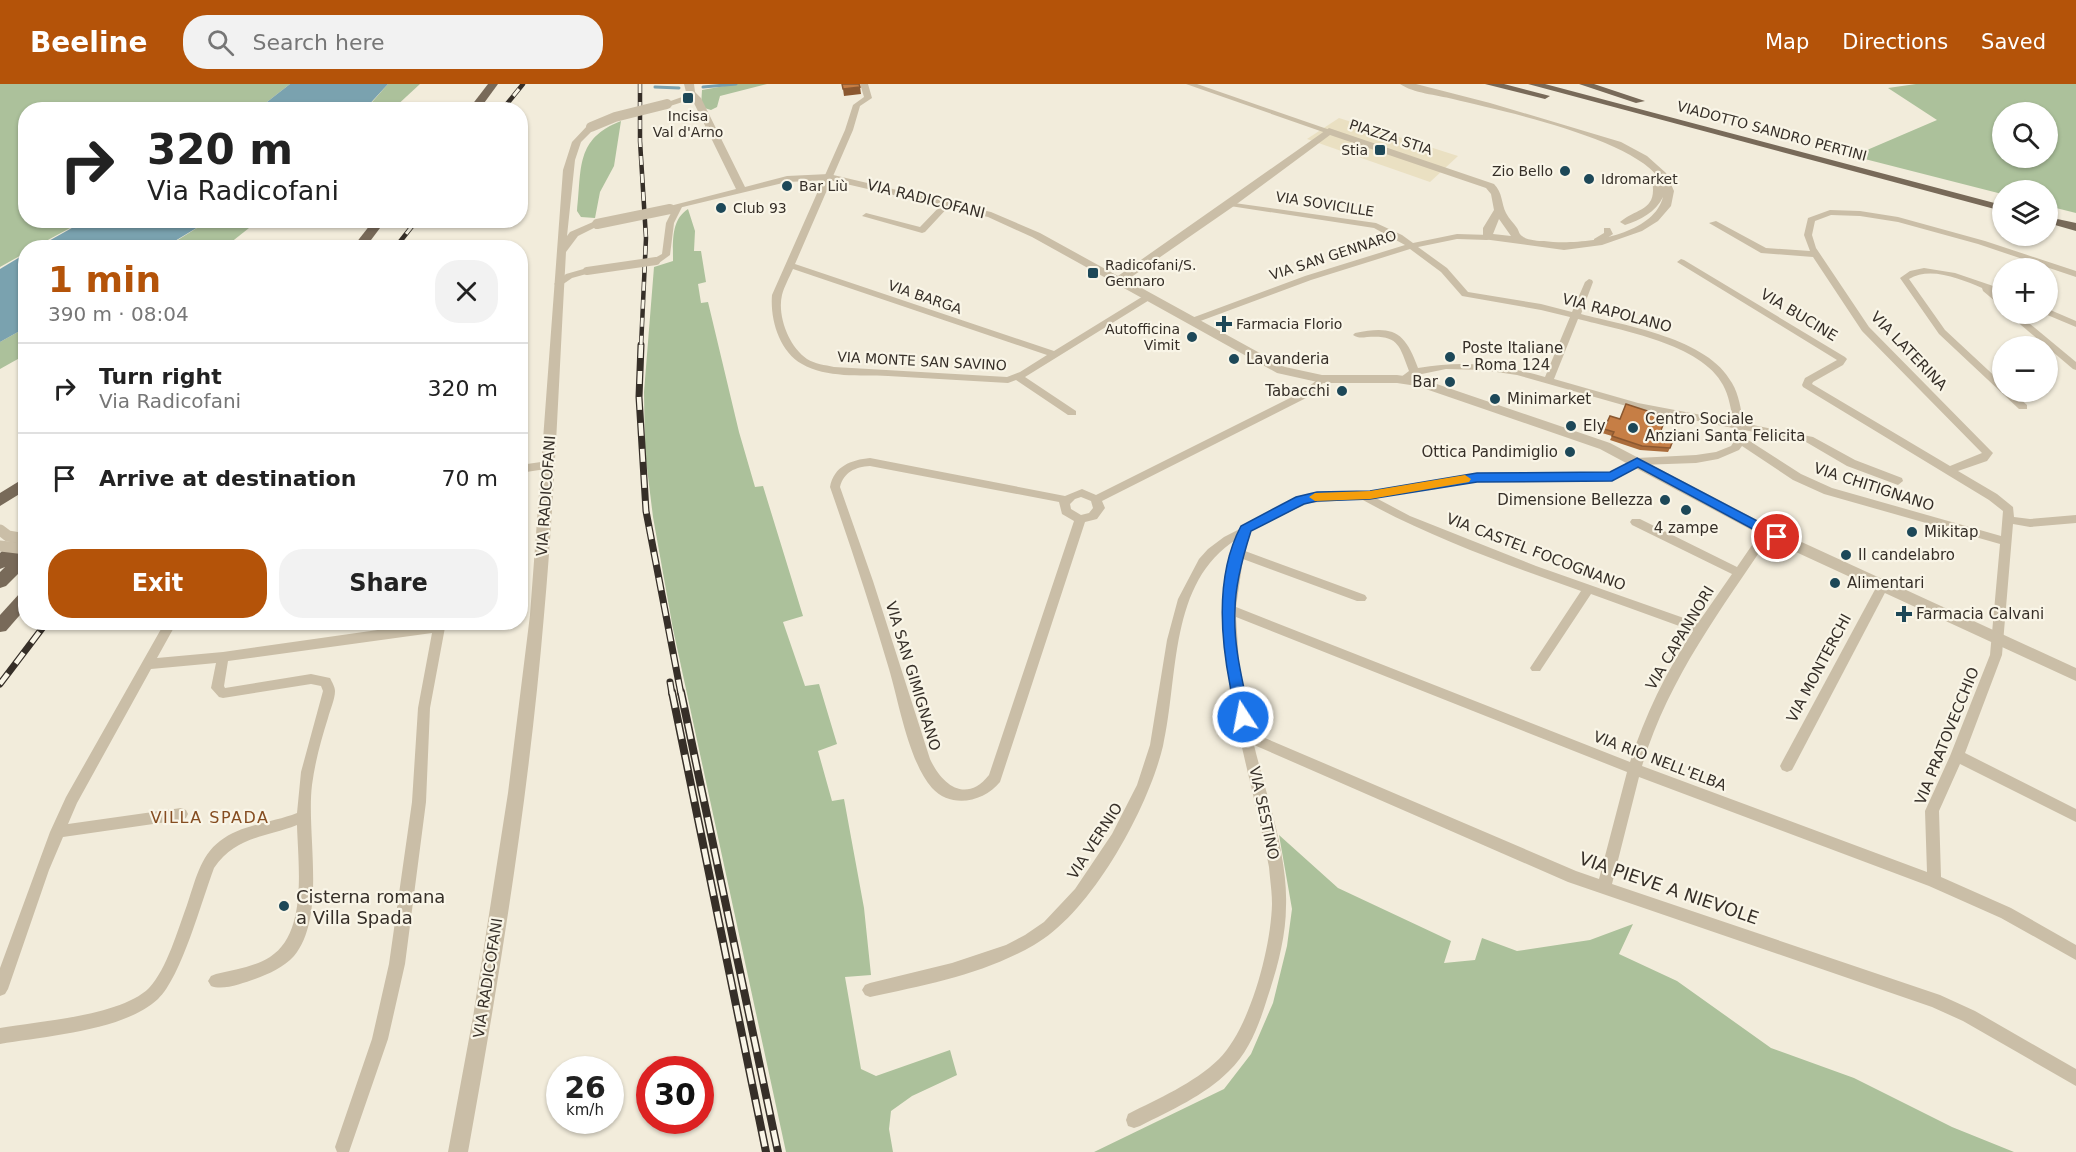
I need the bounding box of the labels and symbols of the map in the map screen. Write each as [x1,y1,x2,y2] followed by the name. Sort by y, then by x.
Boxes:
[681,91,695,105] marker: Incisa Val d'Arno
[1675,98,1869,164] street label: VIADOTTO SANDRO PERTINI
[653,108,723,140] place label: Incisa Val d'Arno
[1347,116,1435,158] street label: PIAZZA STIA
[1341,142,1368,158] place label: Stia
[1373,143,1387,157] marker: Stia
[1492,163,1553,179] place label: Zio Bello
[1558,164,1572,178] marker: Zio Bello
[1601,171,1678,187] place label: Idromarket
[1582,172,1596,186] marker: Idromarket
[865,176,987,222] street label: VIA RADICOFANI
[799,178,848,194] place label: Bar Liù
[780,179,794,193] marker: Bar Liù
[1275,188,1375,220] street label: VIA SOVICILLE
[733,200,787,216] place label: Club 93
[714,201,728,215] marker: Club 93
[1268,227,1398,283] street label: VIA SAN GENNARO
[1105,257,1196,289] place label: Radicofani/S. Gennaro
[1086,266,1100,280] marker: Radicofani/S. Gennaro
[886,277,964,317] street label: VIA BARGA
[1757,285,1841,345] street label: VIA BUCINE
[1560,290,1674,336] street label: VIA RAPOLANO
[1867,308,1952,395] street label: VIA LATERINA
[1236,316,1342,332] place label: Farmacia Florio
[1217,317,1231,331] marker: Farmacia Florio
[1105,321,1180,353] place label: Autofficina Vimit
[1185,330,1199,344] marker: Autofficina Vimit
[1462,339,1563,374] place label: Poste Italiane – Roma 124
[837,349,1007,373] street label: VIA MONTE SAN SAVINO
[1246,350,1329,368] place label: Lavanderia
[1443,350,1457,364] marker: Poste Italiane – Roma 124
[1227,352,1241,366] marker: Lavanderia
[1412,373,1439,391] place label: Bar
[1443,375,1457,389] marker: Bar
[1264,382,1330,400] place label: Tabacchi
[1335,384,1349,398] marker: Tabacchi
[1507,390,1591,408] place label: Minimarket
[1488,392,1502,406] marker: Minimarket
[1645,410,1805,445] place label: Centro Sociale Anziani Santa Felicita
[1583,417,1606,435] place label: Ely
[1564,419,1578,433] marker: Ely
[1626,421,1640,435] marker: Centro Sociale Anziani Santa Felicita
[533,435,559,557] street label: VIA RADICOFANI
[1421,443,1558,461] place label: Ottica Pandimiglio
[1563,445,1577,459] marker: Ottica Pandimiglio
[1811,459,1937,515] street label: VIA CHITIGNANO
[1497,491,1653,509] place label: Dimensione Bellezza
[1658,493,1672,507] marker: Dimensione Bellezza
[1679,503,1693,517] marker: 4 zampe
[1444,509,1628,595] street label: VIA CASTEL FOCOGNANO
[1751,511,1802,562] pin
[1654,519,1718,537] place label: 4 zampe
[1924,523,1979,541] place label: Mikitap
[1905,525,1919,539] marker: Mikitap
[1858,546,1955,564] place label: Il candelabro
[1839,548,1853,562] marker: Il candelabro
[1847,574,1924,592] place label: Alimentari
[1828,576,1842,590] marker: Alimentari
[1642,583,1718,693] street label: VIA CAPANNORI
[882,599,944,753] street label: VIA SAN GIMIGNANO
[1916,605,2044,623] place label: Farmacia Calvani
[1897,607,1911,621] marker: Farmacia Calvani
[1783,611,1855,725] street label: VIA MONTERCHI
[1911,665,1983,807] street label: VIA PRATOVECCHIO
[1211,685,1275,749] position arrow
[1591,727,1730,795] street label: VIA RIO NELL'ELBA
[1245,765,1283,861] street label: VIA SESTINO
[1064,799,1126,883] street label: VIA VERNIO
[150,808,270,827] district label: VILLA SPADA
[1577,847,1761,929] street label: VIA PIEVE A NIEVOLE
[296,886,445,928] place label: Cisterna romana a Villa Spada
[277,899,291,913] marker: Cisterna romana a Villa Spada
[470,917,506,1039] street label: VIA RADICOFANI
[636,1056,714,1134] speed limit sign: 30

